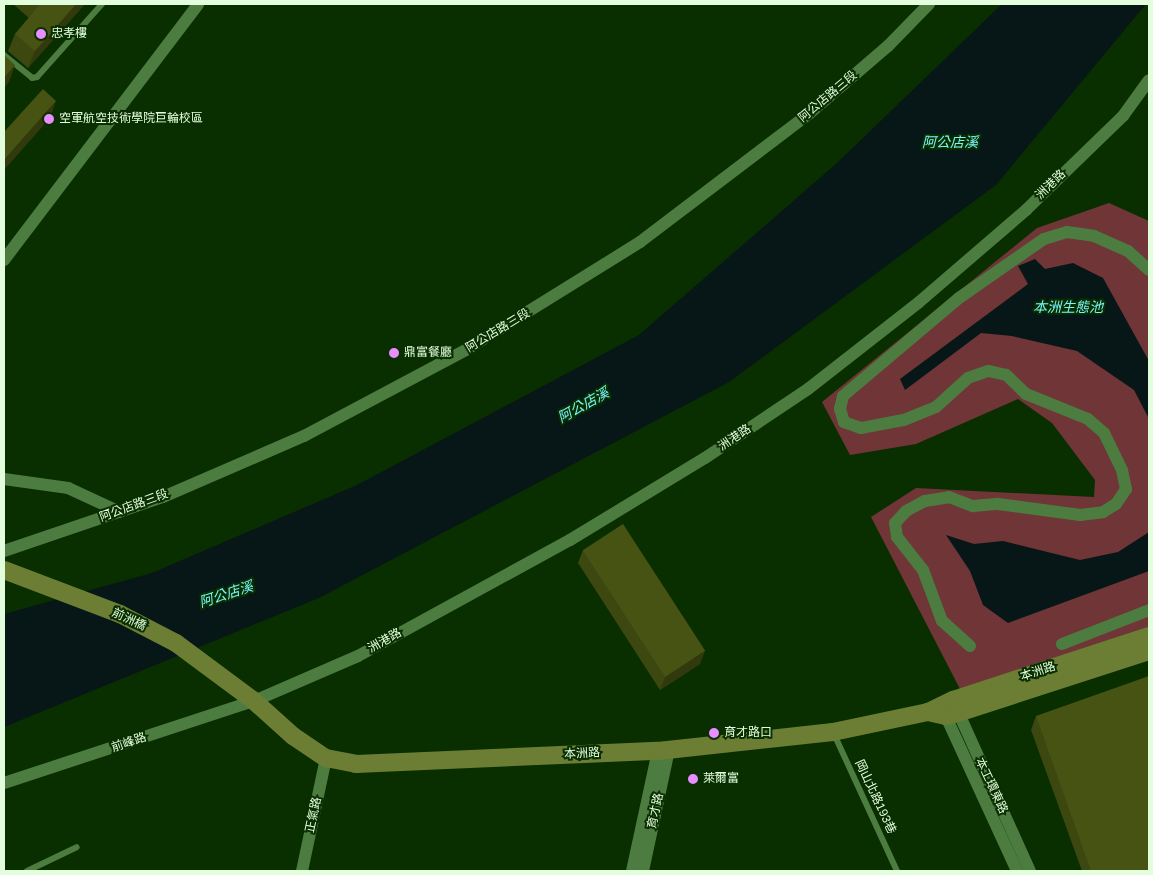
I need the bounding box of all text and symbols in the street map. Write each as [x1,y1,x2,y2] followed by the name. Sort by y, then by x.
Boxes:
[51,27,87,41] place label: 忠孝樓
[35,28,47,40] marker: 忠孝樓
[796,68,860,126] street label: 阿公店路三段
[59,112,203,126] place label: 空軍航空技術學院巨輪校區
[43,113,55,125] marker: 空軍航空技術學院巨輪校區
[922,134,978,150] water label: 阿公店溪
[1033,167,1069,203] street label: 洲港路
[1033,299,1103,315] water label: 本洲生態池
[463,306,533,356] street label: 阿公店路三段
[404,346,452,360] place label: 鼎富餐廳
[388,347,400,359] marker: 鼎富餐廳
[554,384,612,426] water label: 阿公店溪
[716,422,754,454] street label: 洲港路
[98,487,170,525] street label: 阿公店路三段
[197,577,255,611] water label: 阿公店溪
[110,606,148,634] street label: 前洲橋
[366,626,404,656] street label: 洲港路
[1019,660,1057,684] street label: 本洲路
[724,726,772,740] place label: 育才路口
[708,727,720,739] marker: 育才路口
[110,730,148,756] street label: 前峰路
[564,746,600,762] street label: 本洲路
[972,756,1010,816] street label: 本工環東路
[852,758,898,836] street label: 岡山北路193巷
[703,772,739,786] place label: 萊爾富
[687,773,699,785] marker: 萊爾富
[645,792,667,830] street label: 育才路
[303,796,325,834] street label: 正氣路

